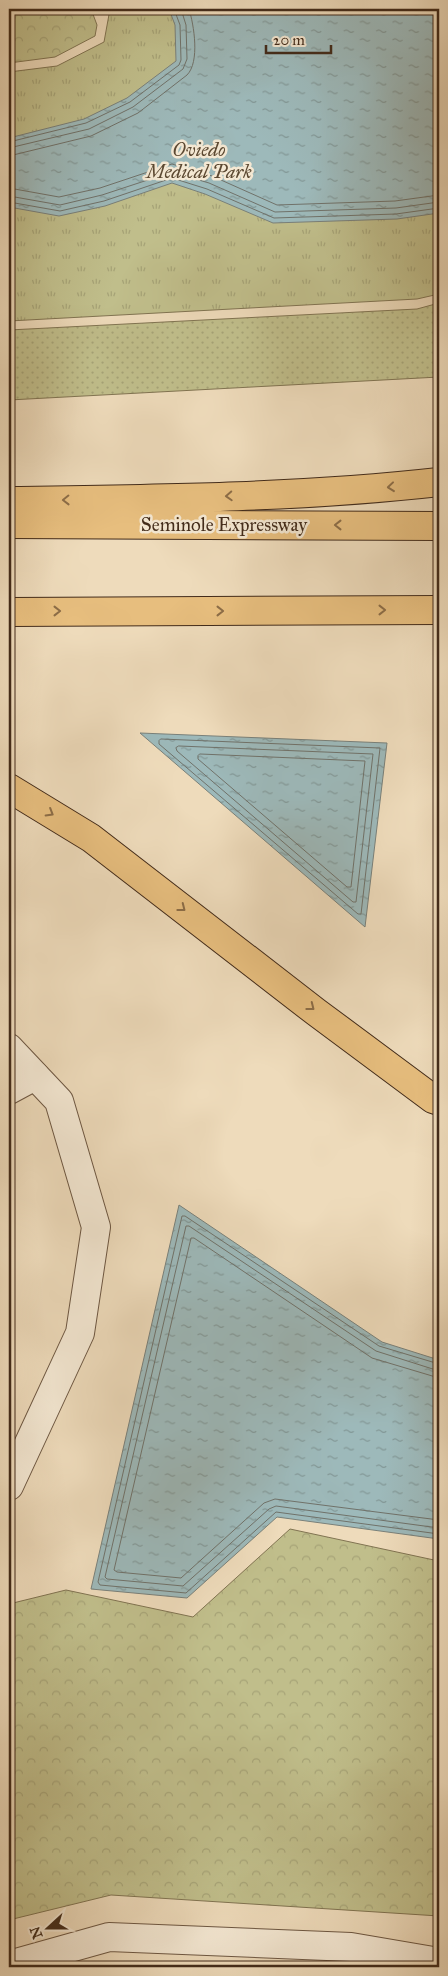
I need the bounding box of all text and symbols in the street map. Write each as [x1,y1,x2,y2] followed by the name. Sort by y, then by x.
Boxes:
[266,22,330,54] scale bar
[273,31,305,49] text: 20 m
[144,138,252,183] park label: Oviedo Medical Park
[386,481,394,492] one-way arrow
[224,491,232,502] one-way arrow
[62,495,70,505] one-way arrow
[141,513,308,536] street label: Seminole Expressway
[334,520,342,530] one-way arrow
[379,605,387,615] one-way arrow
[54,606,62,616] one-way arrow
[216,606,224,616] one-way arrow
[45,807,54,817] one-way arrow
[176,902,186,911] one-way arrow
[305,1002,314,1010] one-way arrow
[22,1904,72,1954] north arrow
[26,1924,46,1941] text: N

